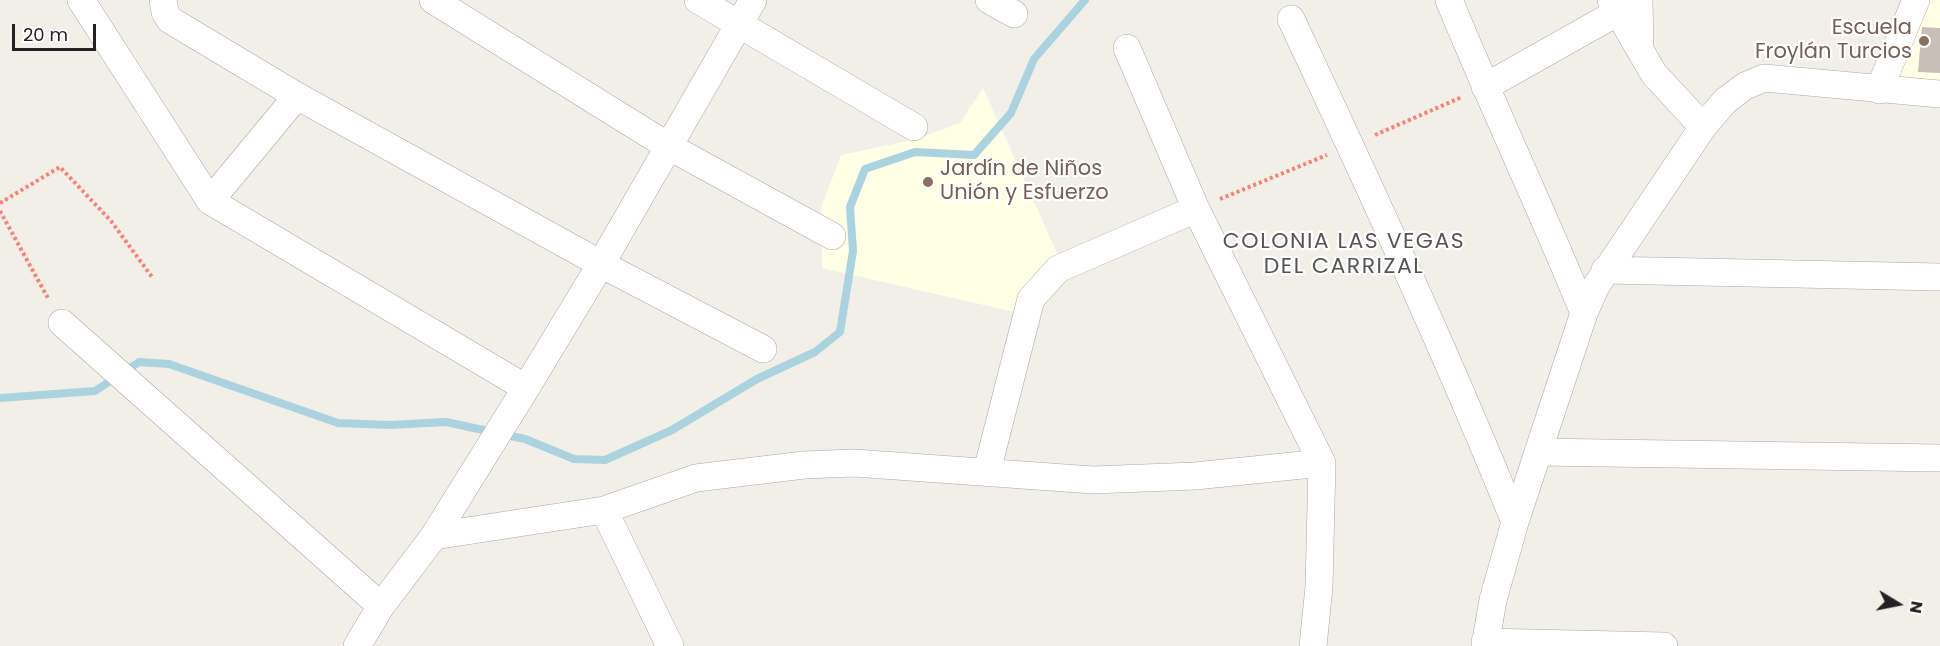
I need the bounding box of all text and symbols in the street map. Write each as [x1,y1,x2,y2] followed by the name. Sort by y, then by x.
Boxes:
[15,12,99,50] scale bar
[1755,16,1912,66] place label: Escuela Froylán Turcios
[23,22,68,47] text: 20 m
[1917,34,1931,48] marker: Escuela Froylán Turcios
[940,157,1109,207] place label: Jardín de Niños Unión y Esfuerzo
[921,175,935,189] marker: Jardín de Niños Unión y Esfuerzo
[1223,229,1465,280] district label: COLONIA LAS VEGAS DEL CARRIZAL
[1868,574,1928,634] north arrow
[1904,599,1929,615] text: N

